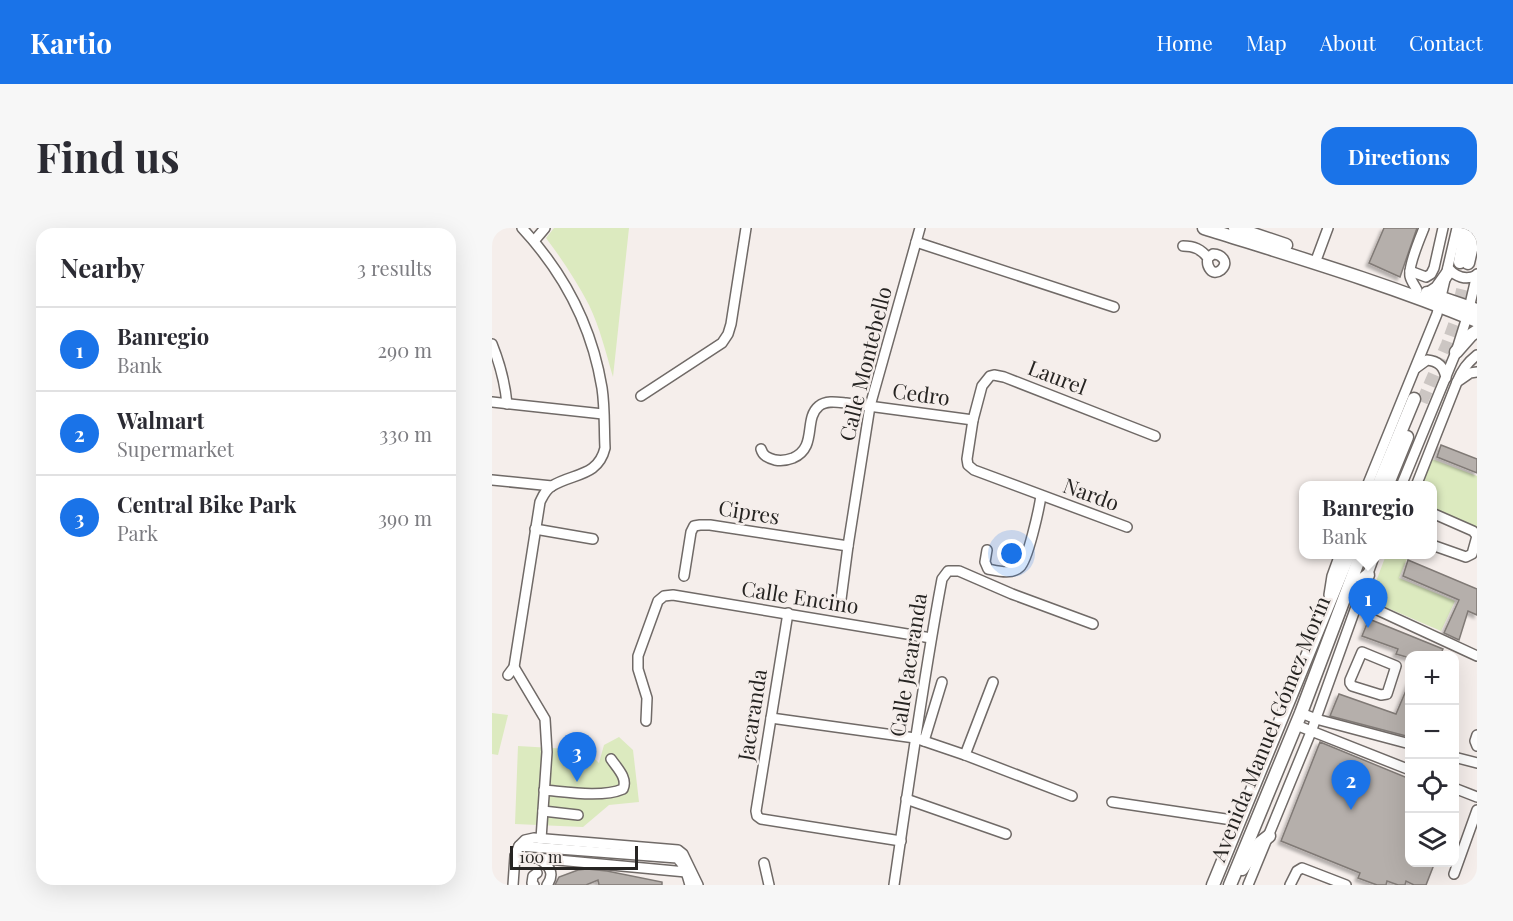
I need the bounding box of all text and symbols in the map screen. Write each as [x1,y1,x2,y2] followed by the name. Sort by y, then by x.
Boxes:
[30,24,112,61] text: Kartio
[1157,28,1213,56] text: Home
[1246,28,1287,56] text: Map
[1320,28,1376,56] text: About
[1409,28,1483,56] text: Contact
[1321,127,1477,185] button: Directions
[36,128,180,184] text: Find us
[60,250,145,285] text: Nearby
[357,254,432,281] text: 3 results
[831,283,897,444] street label: Calle Montebello
[117,321,209,351] text: Banregio
[76,336,83,363] text: 1
[378,336,432,363] text: 290 m
[117,351,162,378] text: Bank
[1024,352,1091,400] street label: Laurel
[891,375,952,411] street label: Cedro
[117,405,204,435] text: Walmart
[74,420,85,447] text: 2
[379,420,432,447] text: 330 m
[117,435,234,462] text: Supermarket
[1060,470,1123,516] street label: Nardo
[1299,481,1437,559] popup
[117,489,296,519] text: Central Bike Park
[717,492,782,530] street label: Cipres
[1322,492,1414,522] text: Banregio
[75,504,84,531] text: 3
[378,504,432,531] text: 390 m
[117,519,158,546] text: Park
[1322,522,1367,549] text: Bank
[997,539,1026,568] your location
[740,573,861,619] street label: Calle Encino
[1348,578,1388,628] pin: 1
[882,590,932,739] street label: Calle Jacaranda
[1203,591,1335,866] street label: Avenida Manuel Gómez Morín
[1405,651,1459,867] map controls
[1405,651,1459,705] button: +
[730,666,772,764] street label: Jacaranda
[1405,705,1459,759] button: −
[558,732,596,782] pin: 3
[1405,759,1459,813] button: locate
[1332,760,1370,810] pin: 2
[1405,813,1459,867] button: layers
[510,843,638,870] scale bar
[519,846,562,867] text: 100 m

